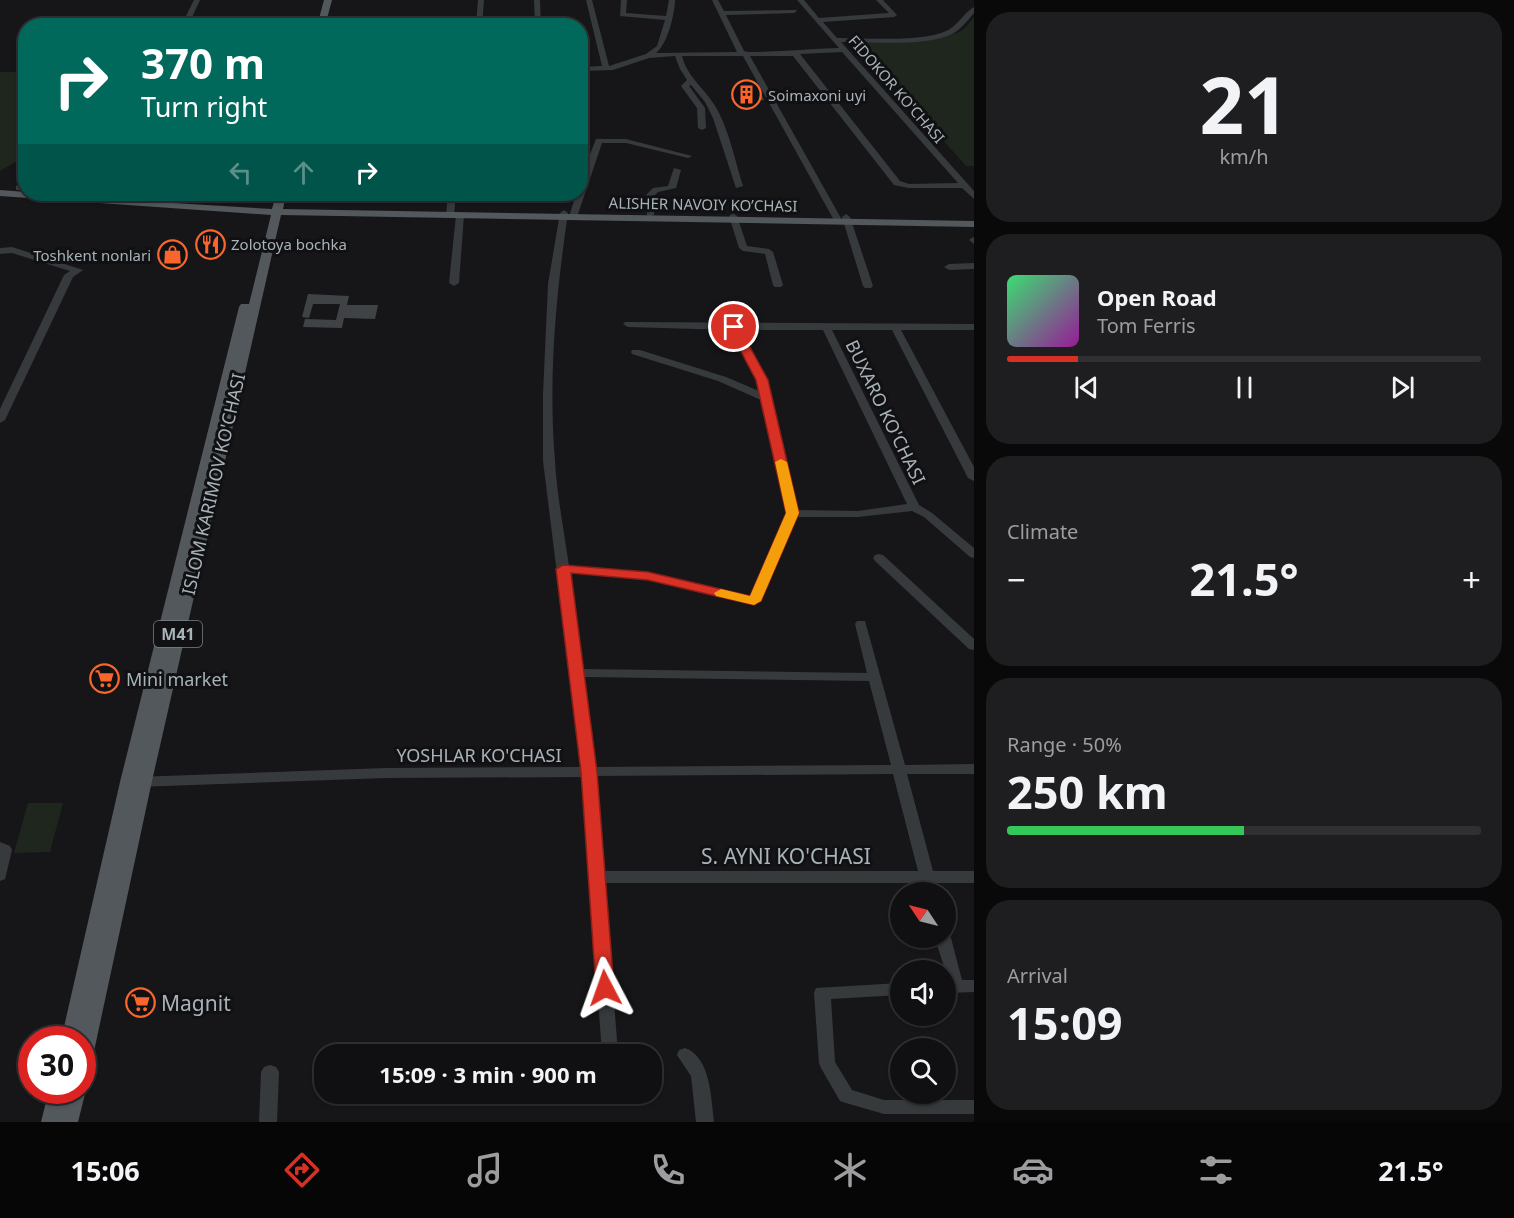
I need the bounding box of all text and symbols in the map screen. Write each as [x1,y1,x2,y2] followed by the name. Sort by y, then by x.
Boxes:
[844,31,950,147] street label: FIDOKOR KO'CHASI
[141,34,265,91] text: 370 m
[42,42,120,120] icon: right
[1199,51,1289,157] text: 21
[731,79,763,111] building icon: Soimaxoni uyi
[768,85,866,105] place label: Soimaxoni uyi
[141,88,267,125] text: Turn right
[1219,143,1269,170] text: km/h
[224,156,257,189] icon: left
[287,156,320,189] icon: ahead
[350,156,383,189] icon: right
[608,192,798,216] street label: ALISHER NAVOIY KO’CHASI
[194,228,226,260] restaurant icon: Zolotoya bochka
[231,234,347,254] place label: Zolotoya bochka
[156,239,188,271] shop icon: Toshkent nonlari
[33,245,151,265] place label: Toshkent nonlari
[1097,282,1217,312] text: Open Road
[708,301,759,352] pin
[717,310,750,343] icon: arrive
[1097,312,1196,339] text: Tom Ferris
[841,336,931,488] street label: BUXARO KO'CHASI
[176,371,250,597] street label: ISLOM KARIMOV KO'CHASI
[1070,371,1103,404] icon: previous
[1228,371,1261,404] icon: pause
[1386,371,1419,404] icon: next
[1007,518,1078,545] text: Climate
[1190,548,1298,609] text: 21.5°
[1007,557,1026,602] text: −
[1462,557,1481,602] text: +
[154,621,202,647] road number: M41
[89,663,121,695] supermarket icon: Mini market
[126,667,229,691] place label: Mini market
[1007,731,1122,758] text: Range · 50%
[396,743,562,767] street label: YOSHLAR KO'CHASI
[1007,761,1168,822] text: 250 km
[701,842,871,870] street label: S. AYNI KO'CHASI
[890,882,956,948] north arrow
[890,882,956,1104] map controls
[573,956,637,1020] position arrow
[890,960,956,1026] button: sound
[1007,962,1068,989] text: Arrival
[124,987,156,1019] supermarket icon: Magnit
[161,989,231,1017] place label: Magnit
[1007,992,1123,1053] text: 15:09
[18,1026,96,1104] speed limit sign: 30
[890,1038,956,1104] button: search
[379,1059,597,1089] text: 15:09 · 3 min · 900 m
[281,1149,323,1191] icon: directions
[464,1149,506,1191] icon: music
[647,1149,689,1191] icon: phone
[829,1149,871,1191] icon: climate
[1012,1149,1054,1191] icon: car
[1195,1149,1237,1191] icon: filters
[70,1152,140,1189] text: 15:06
[1378,1152,1444,1189] text: 21.5°

